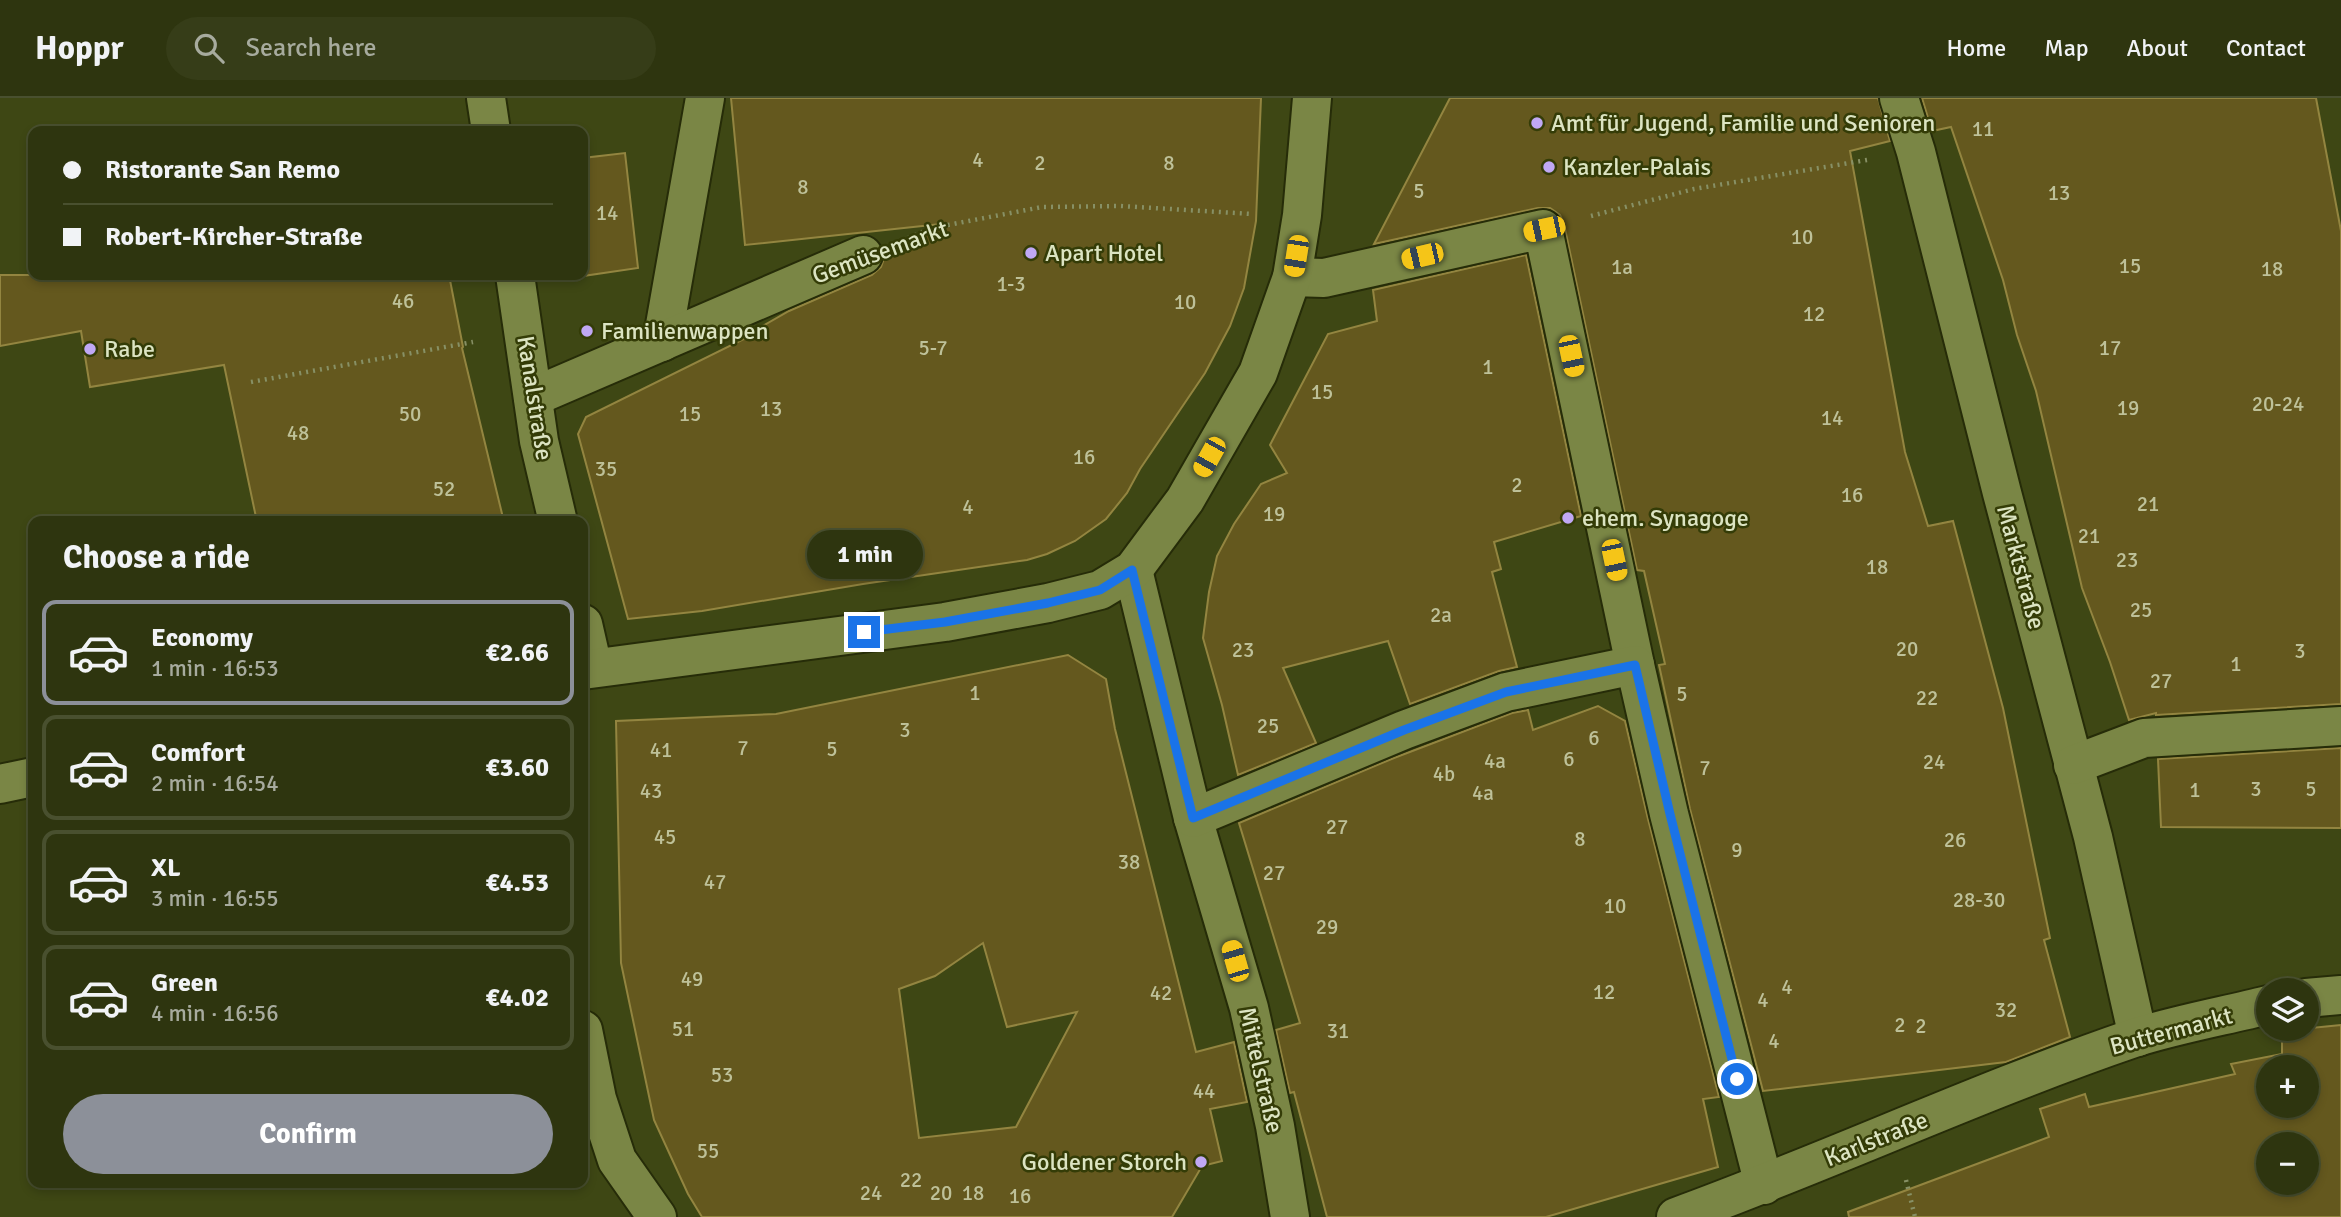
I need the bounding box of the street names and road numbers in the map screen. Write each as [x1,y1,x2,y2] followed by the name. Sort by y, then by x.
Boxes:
[808,213,952,291] street label: Gemüsemarkt
[510,334,560,462] street label: Kanalstraße
[1990,501,2052,633] street label: Marktstraße
[2106,1000,2236,1062] street label: Buttermarkt
[1232,1004,1290,1136] street label: Mittelstraße
[1820,1105,1932,1173] street label: Karlstraße

